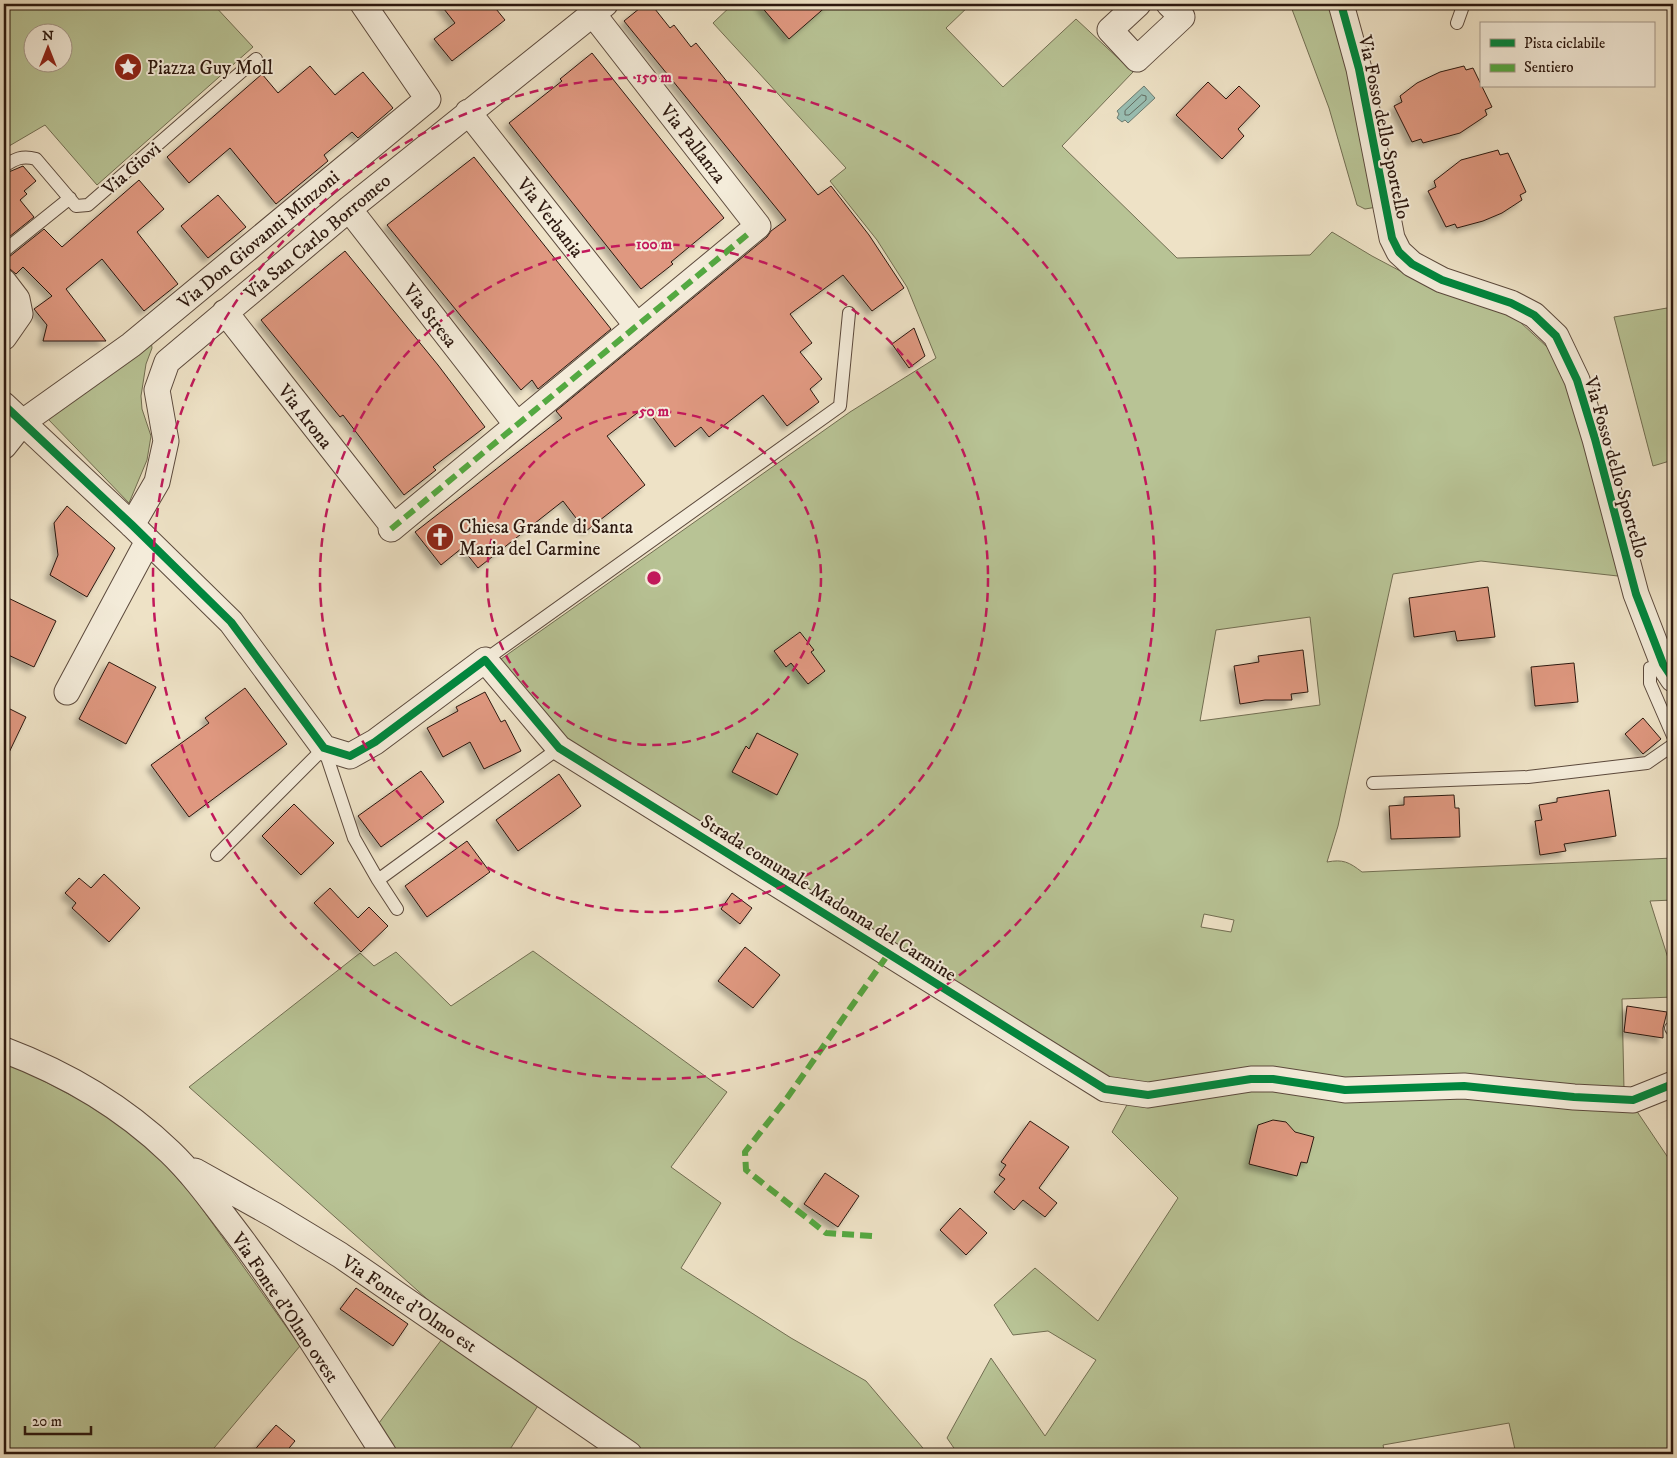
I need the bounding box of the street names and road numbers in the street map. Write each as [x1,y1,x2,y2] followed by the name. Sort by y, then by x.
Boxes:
[1353,32,1414,221] street label: Via Fosso dello Sportello
[654,99,731,188] street label: Via Pallanza
[97,138,166,201] street label: Via Giovi
[173,166,344,315] street label: Via Don Giovanni Minzoni
[240,169,396,306] street label: Via San Carlo Borromeo
[511,173,588,262] street label: Via Verbania
[397,279,462,352] street label: Via Stresa
[1578,373,1652,561] street label: Via Fosso dello Sportello
[272,379,337,454] street label: Via Arona
[696,810,960,987] street label: Strada comunale Madonna del Carmine
[226,1228,343,1387] street label: Via Fonte d'Olmo ovest
[336,1250,481,1358] street label: Via Fonte d'Olmo est

